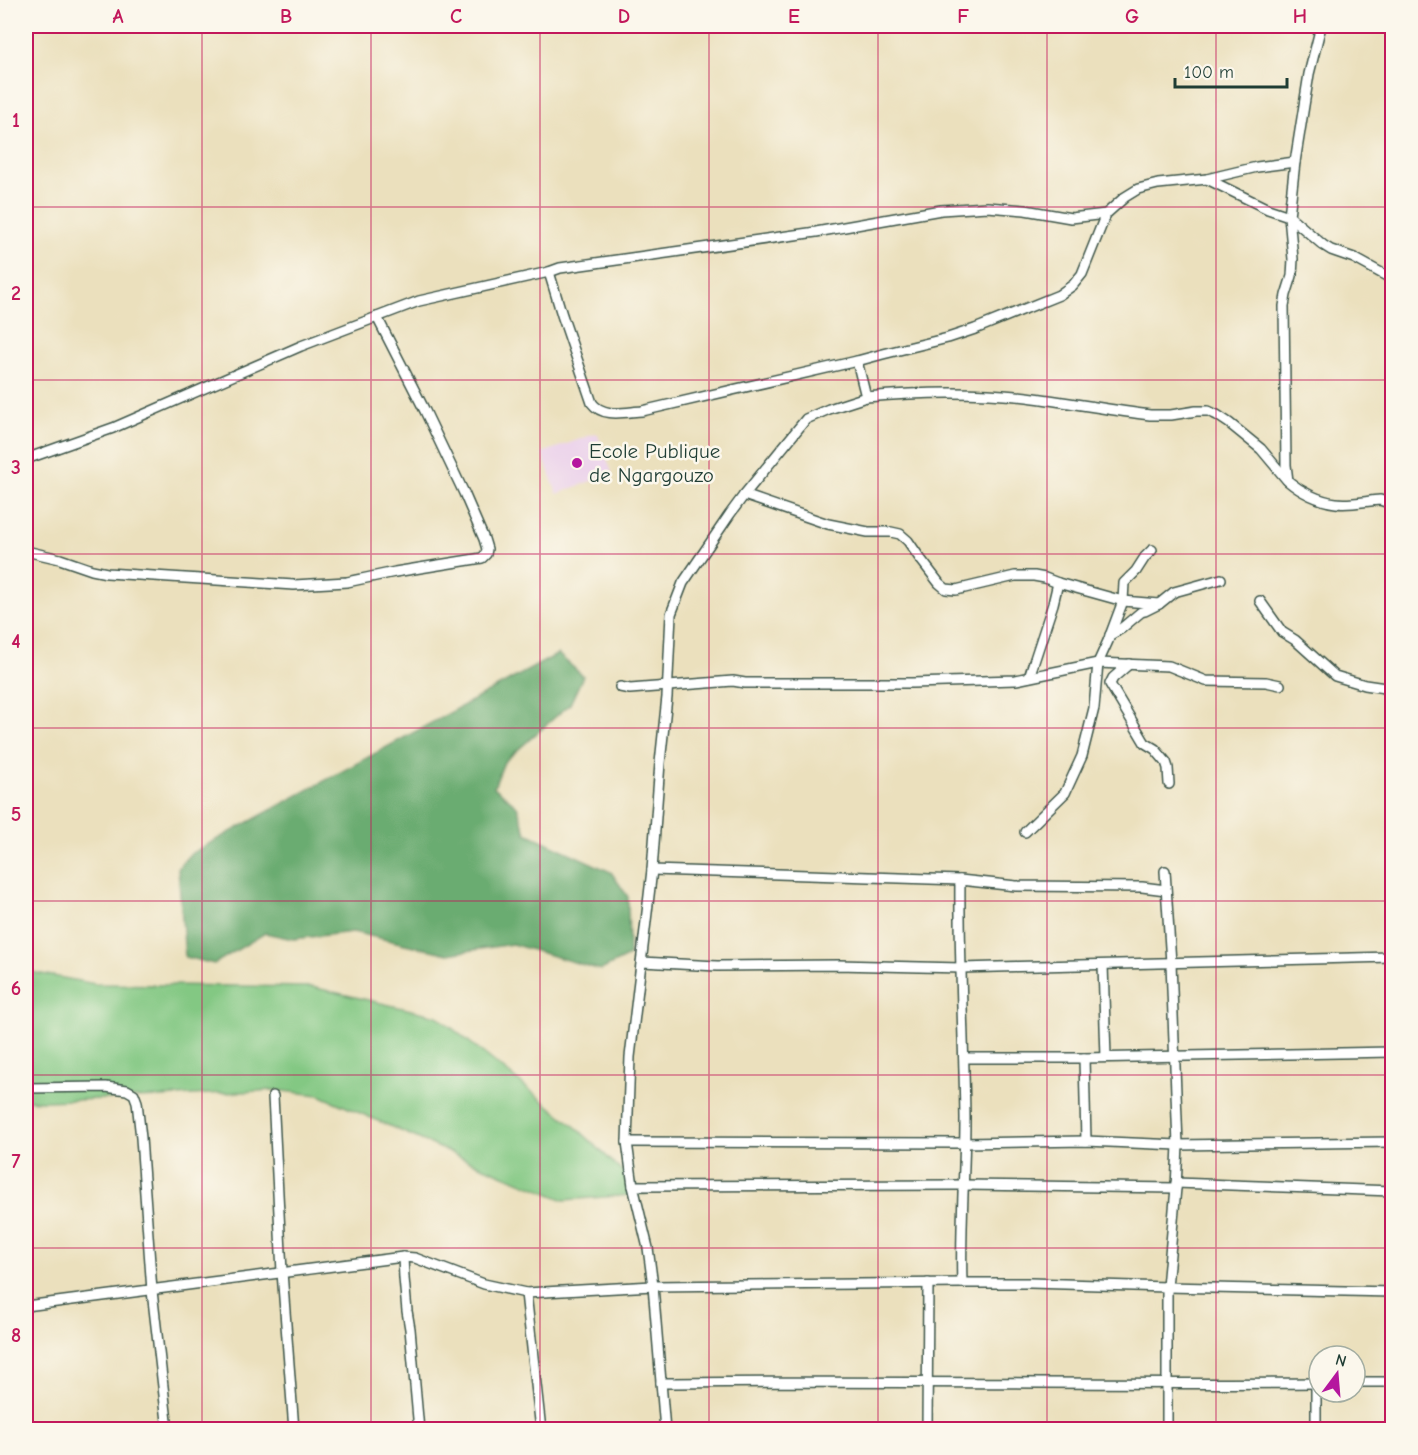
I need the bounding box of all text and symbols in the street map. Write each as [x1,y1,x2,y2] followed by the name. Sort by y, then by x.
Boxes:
[112,5,124,28] text: A
[280,5,292,28] text: B
[450,5,462,28] text: C
[618,5,630,28] text: D
[788,5,800,28] text: E
[957,5,969,28] text: F
[1125,5,1139,28] text: G
[1293,5,1307,28] text: H
[1175,51,1288,89] scale bar
[1184,62,1234,83] text: 100 m
[12,109,20,132] text: 1
[11,282,21,305] text: 2
[589,439,720,487] place label: Ecole Publique de Ngargouzo
[11,456,21,479] text: 3
[570,456,584,470] marker: Ecole Publique de Ngargouzo
[11,630,21,653] text: 4
[11,803,21,826] text: 5
[11,977,21,1000] text: 6
[12,1150,21,1173] text: 7
[11,1324,21,1347] text: 8
[1307,1344,1367,1404] north arrow
[1333,1350,1348,1371] text: N

